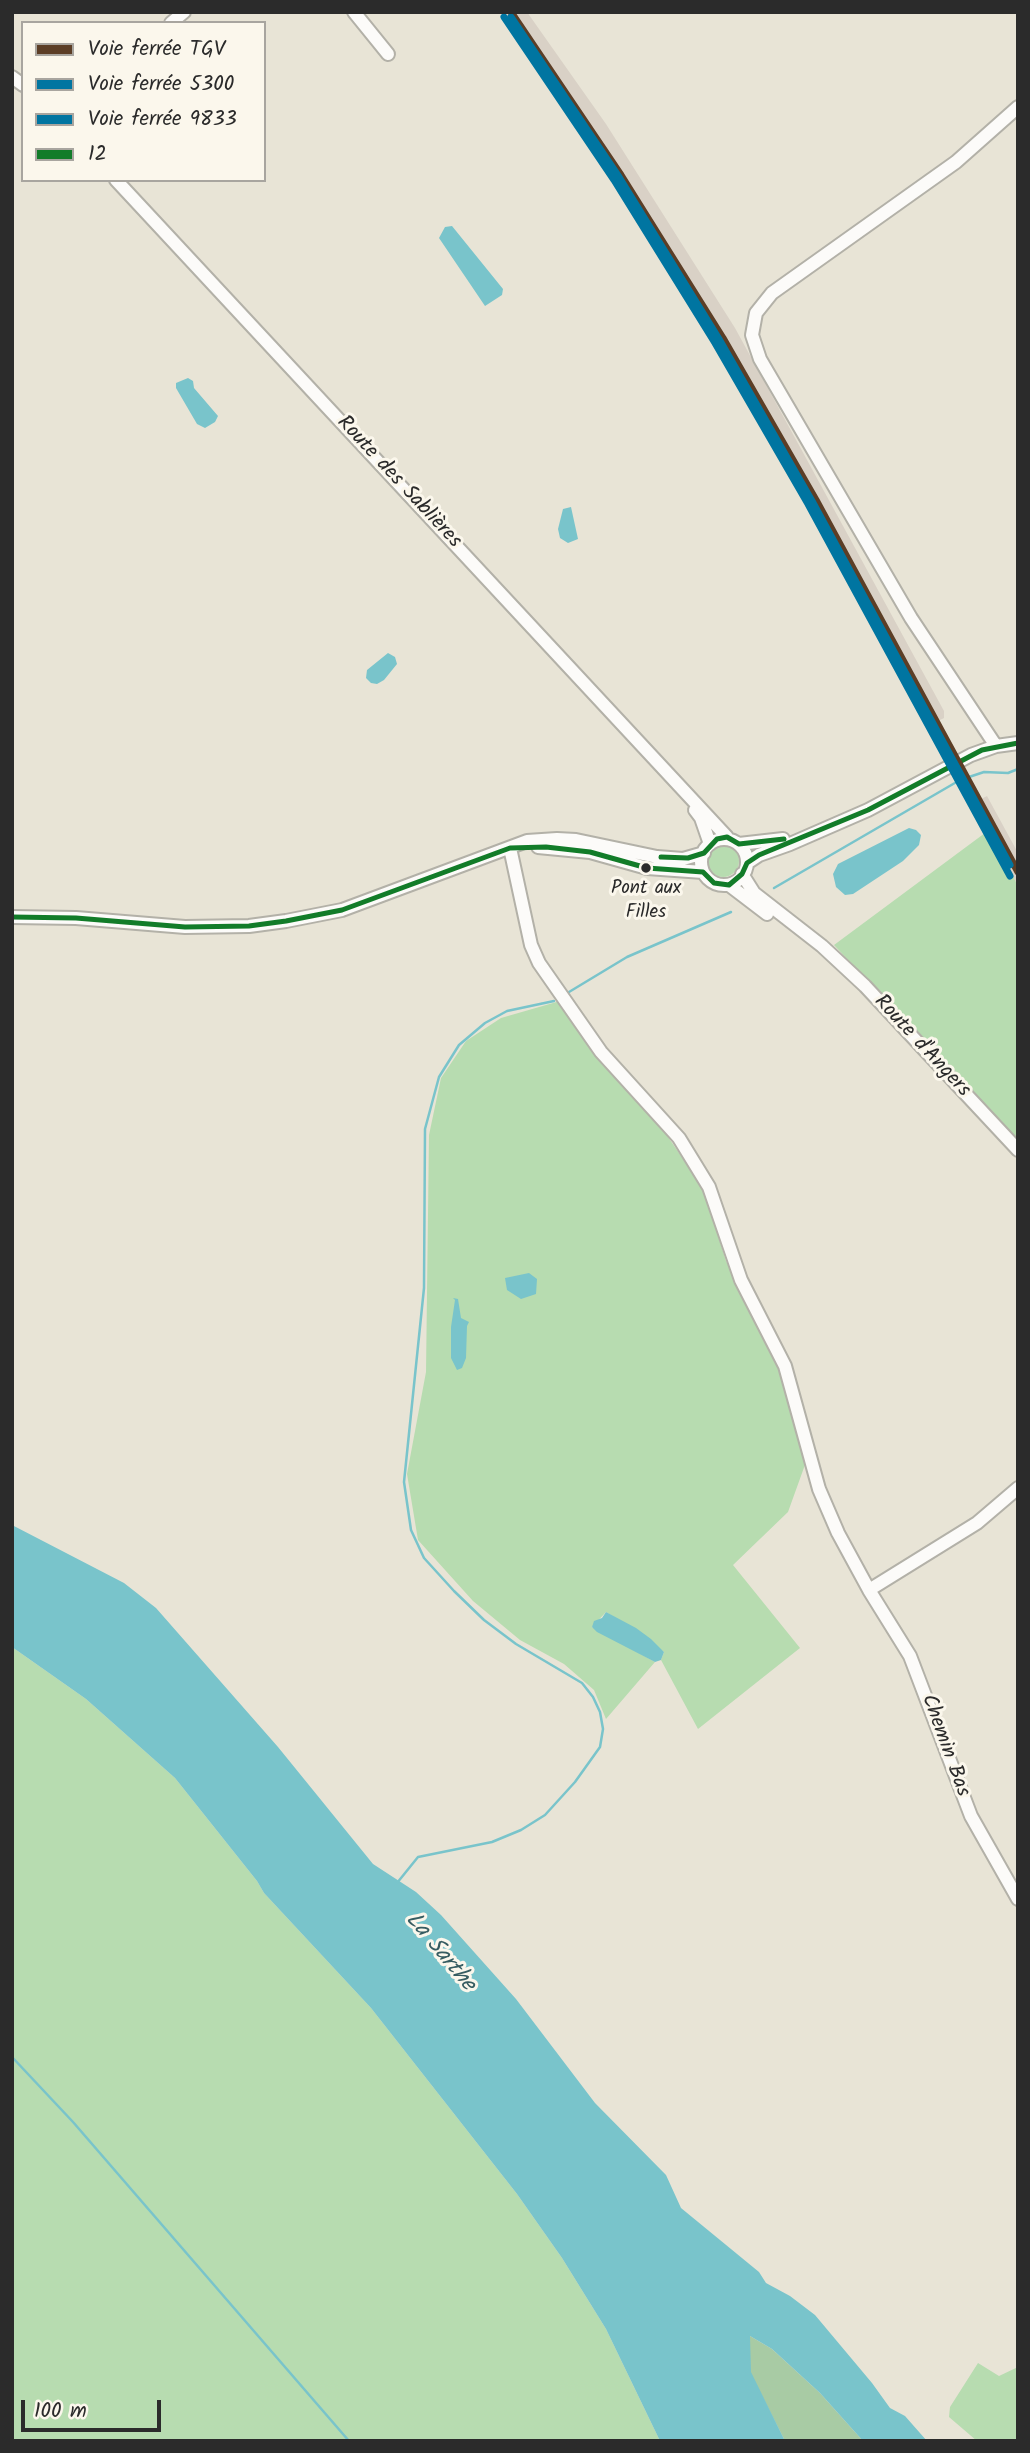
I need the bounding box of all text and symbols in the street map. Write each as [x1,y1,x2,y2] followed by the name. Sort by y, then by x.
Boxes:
[21,21,266,182] legend
[88,33,225,66] text: Voie ferrée TGV
[88,68,234,101] text: Voie ferrée 5300
[88,103,237,136] text: Voie ferrée 9833
[88,138,107,171] text: 12
[330,412,466,554] street label: Route des Sablières
[639,861,653,875] marker: Pont aux Filles
[611,879,681,923] place label: Pont aux Filles
[867,991,975,1103] street label: Route d'Angers
[914,1692,974,1800] street label: Chemin Bas
[398,1908,480,1998] water label: La Sarthe
[24,2386,164,2430] scale bar
[34,2395,87,2428] text: 100 m

